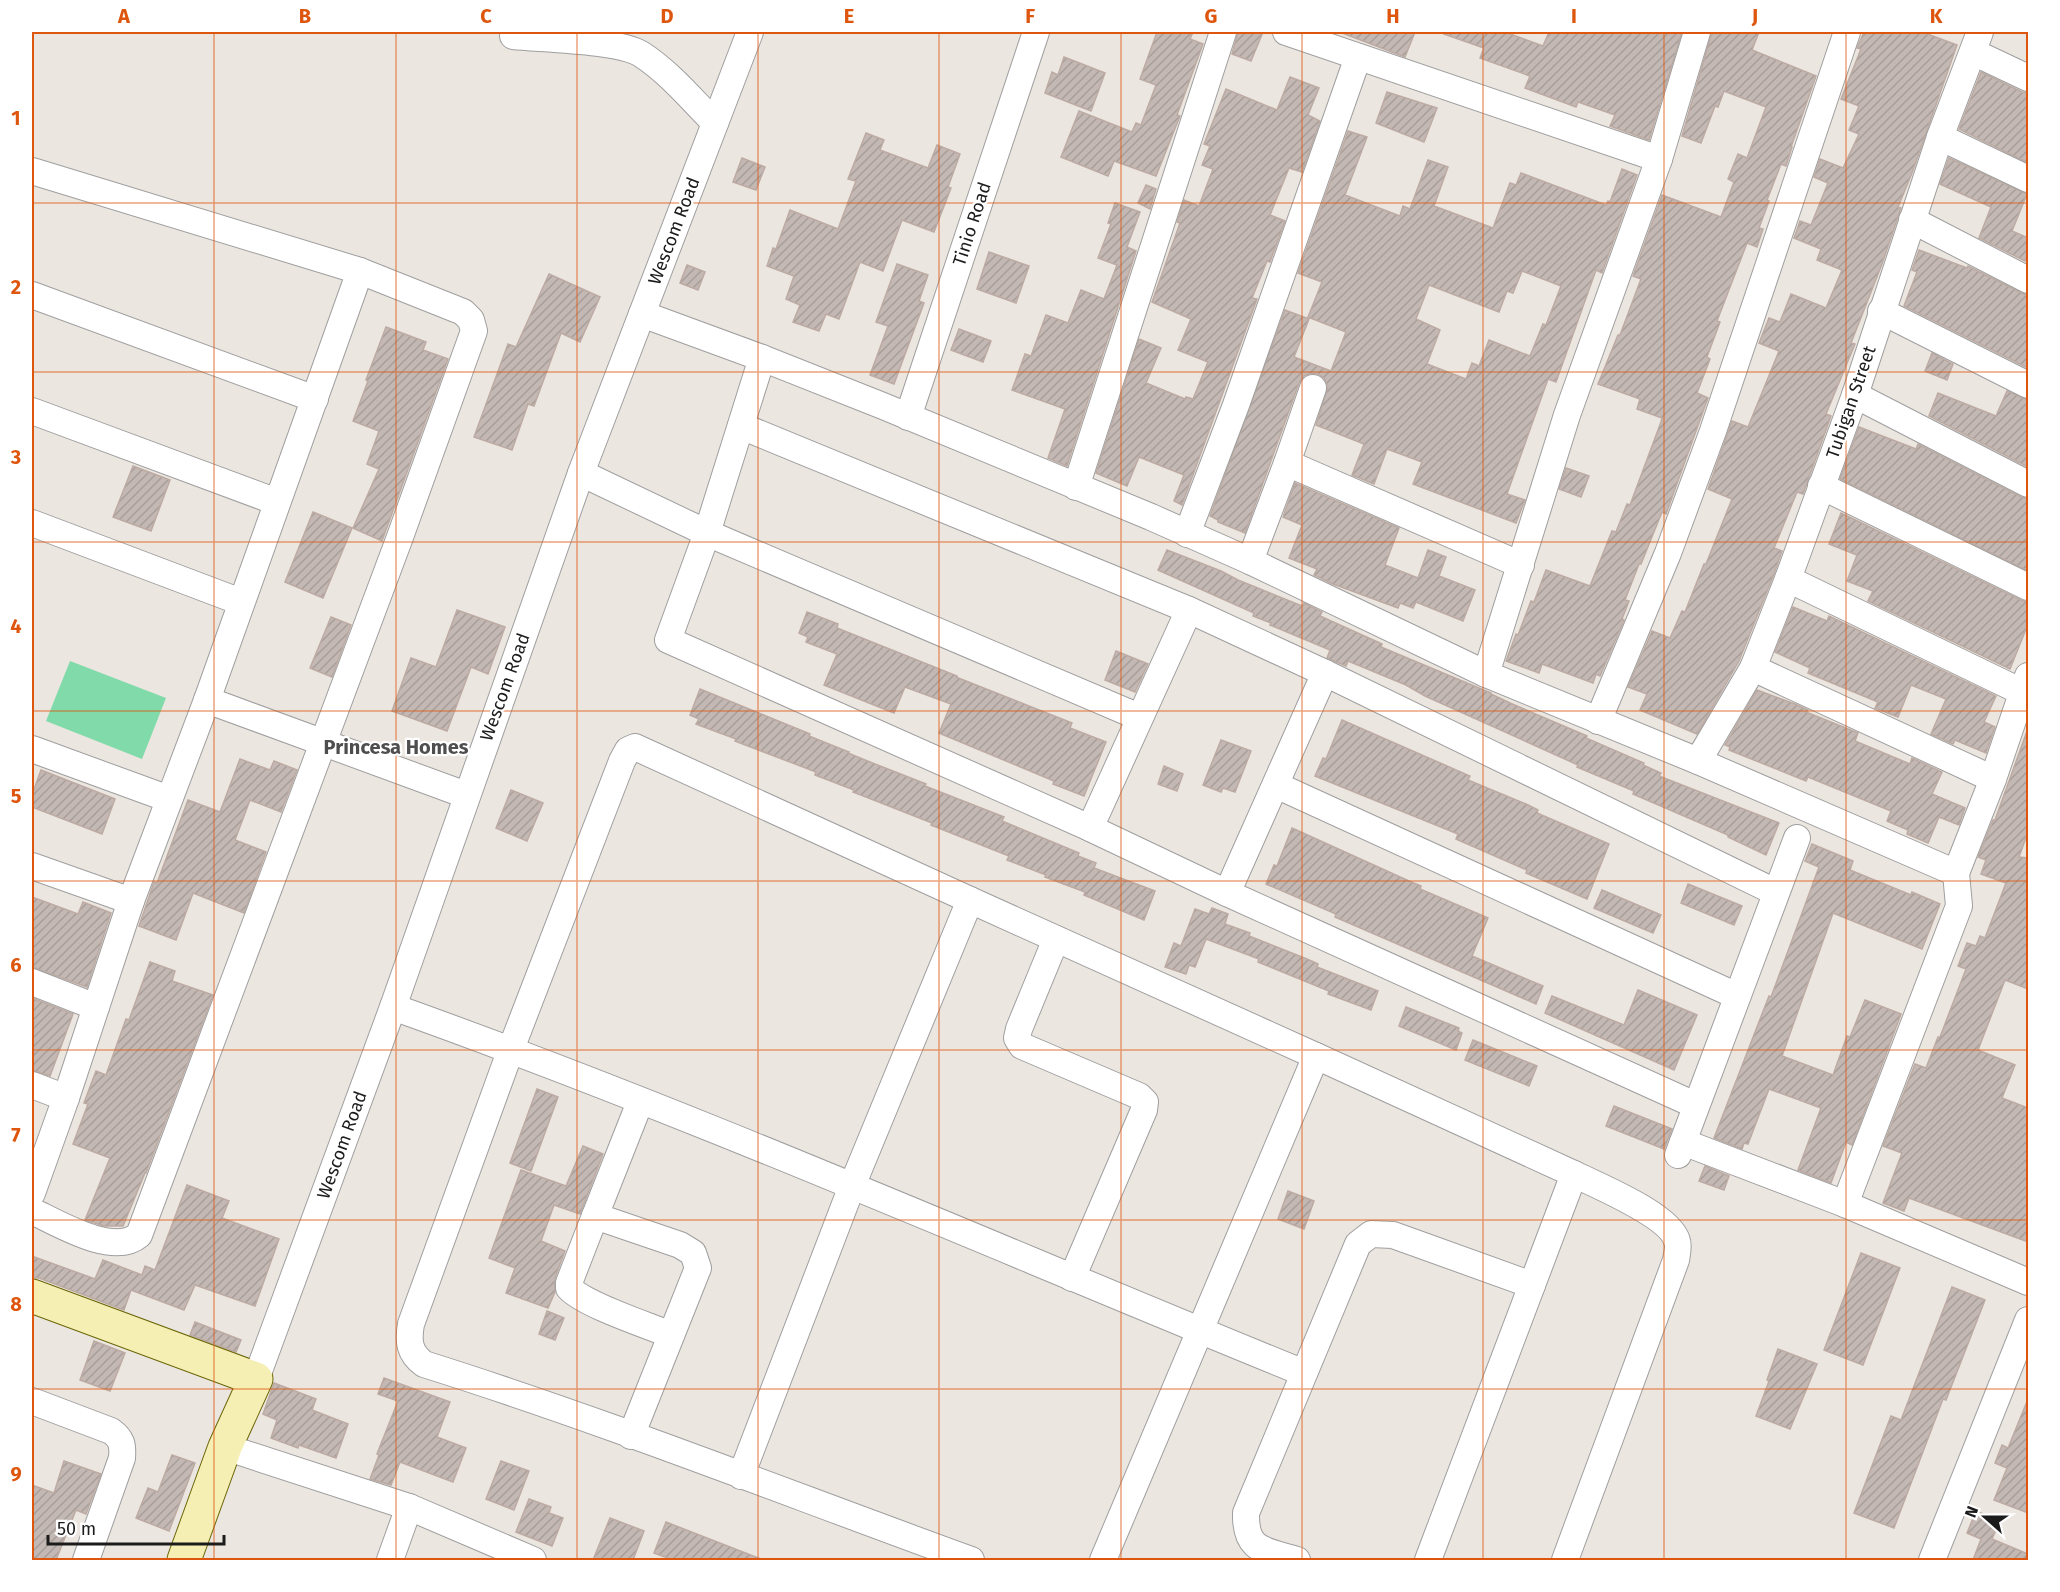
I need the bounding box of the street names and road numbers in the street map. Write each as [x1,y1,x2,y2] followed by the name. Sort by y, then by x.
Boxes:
[643,174,705,288] street label: Wescom Road
[948,179,996,269] street label: Tinio Road
[1821,342,1881,461] street label: Tubigan Street
[475,630,535,744] street label: Wescom Road
[312,1088,372,1202] street label: Wescom Road

